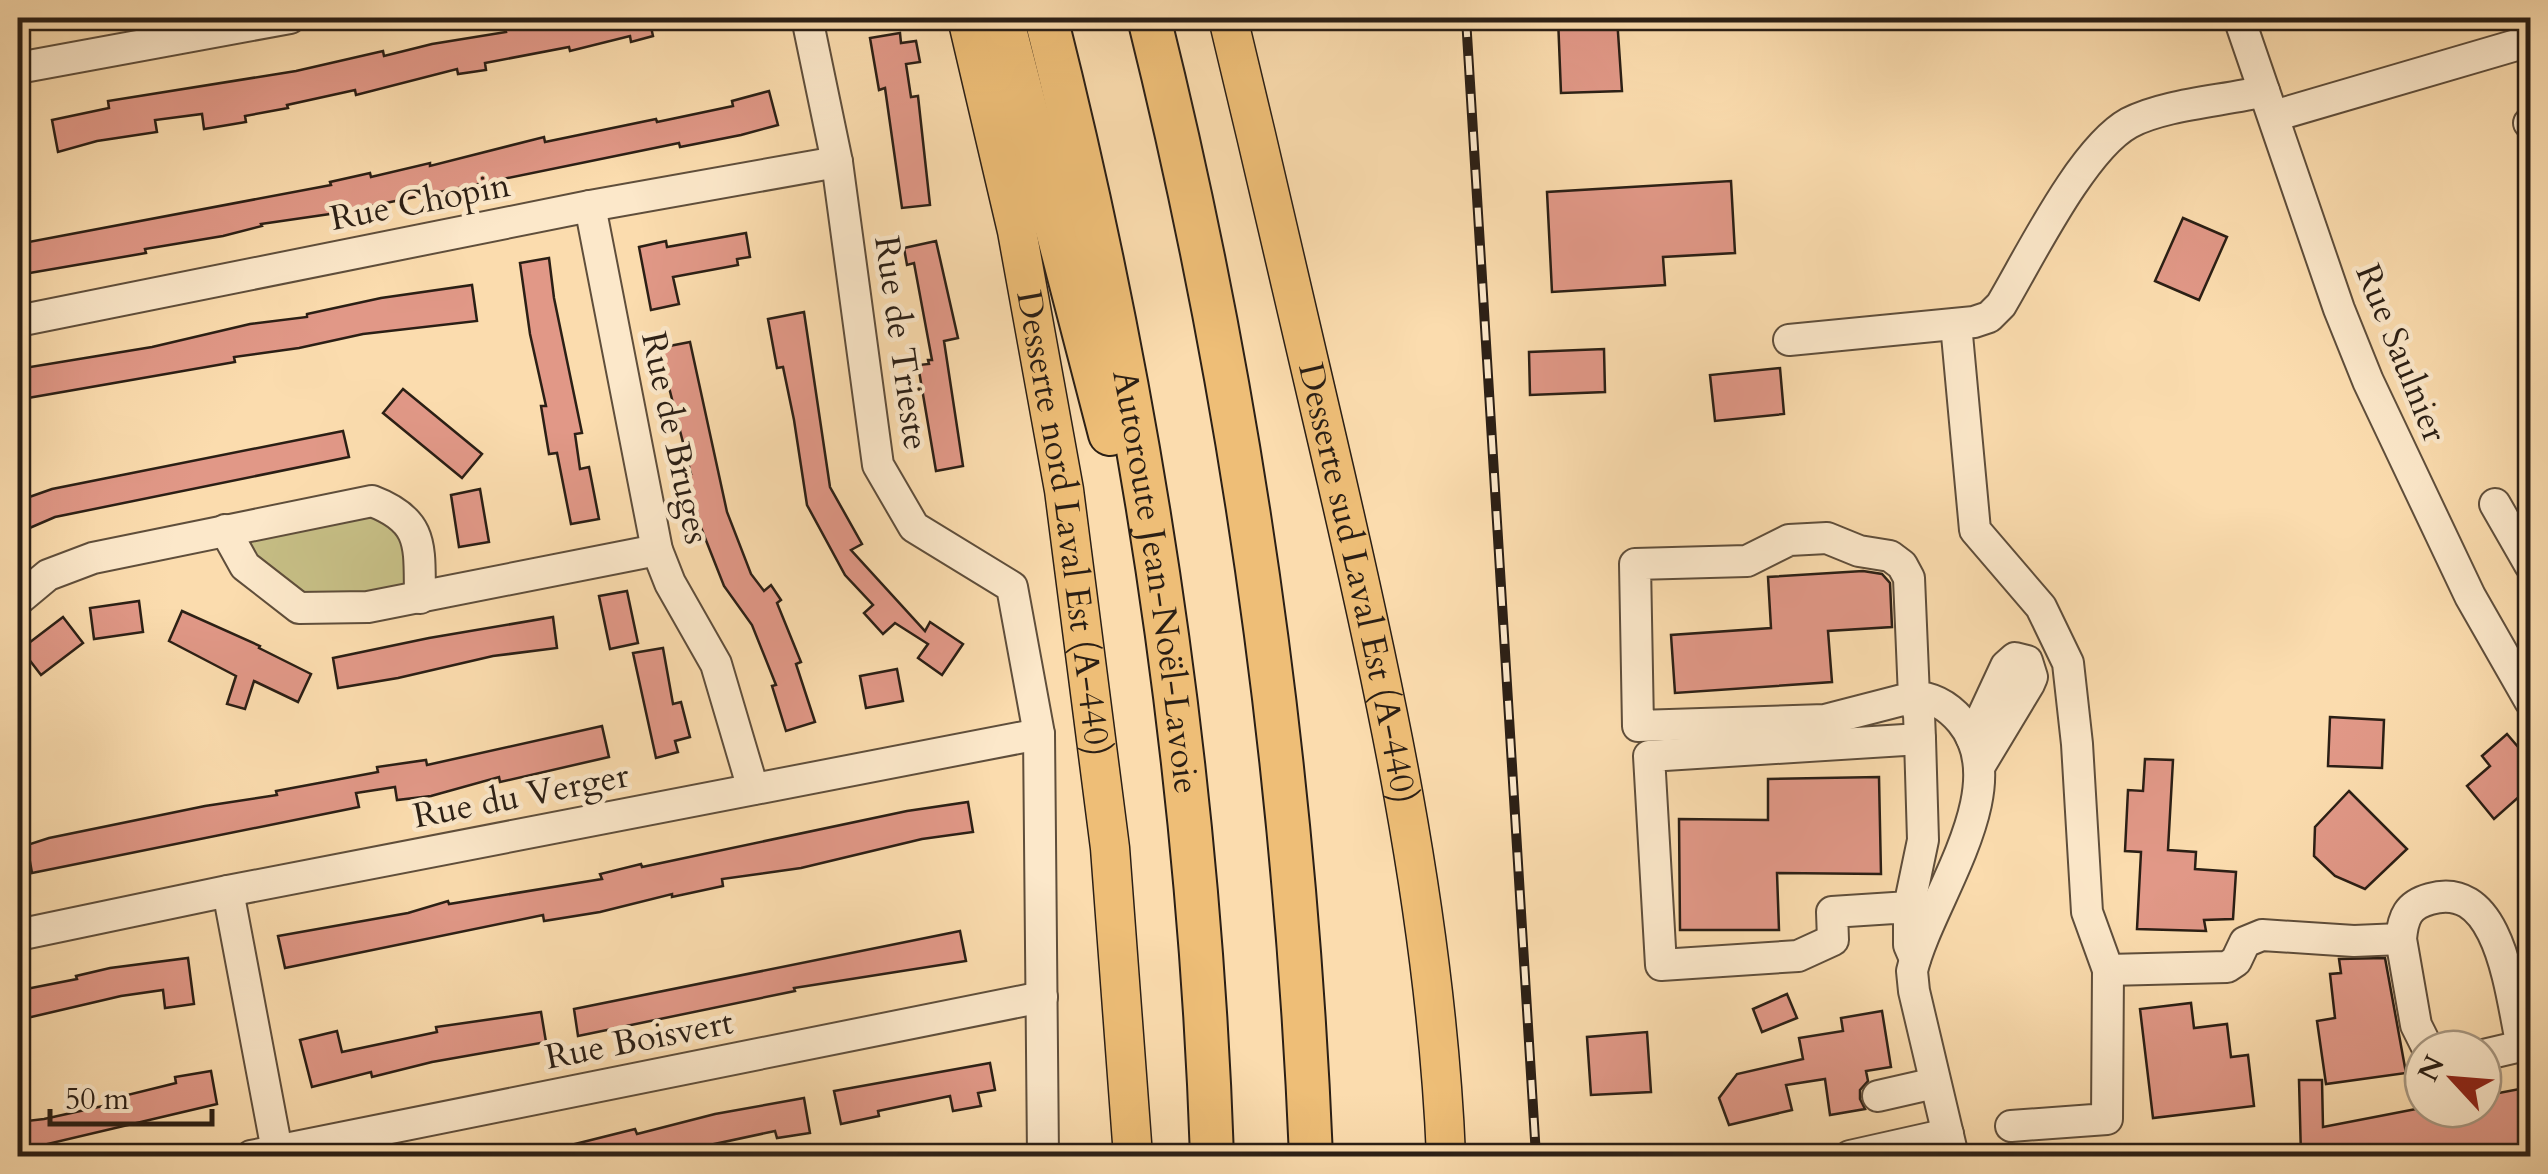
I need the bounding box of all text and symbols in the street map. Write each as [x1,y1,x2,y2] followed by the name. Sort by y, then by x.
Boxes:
[326,161,514,243] street label: Rue Chopin
[862,233,940,453] street label: Rue de Trieste
[2344,257,2459,449] street label: Rue Saulnier
[1004,287,1122,759] street label: Desserte nord Laval Est (A-440)
[629,328,721,548] street label: Rue de Bruges
[1286,358,1428,807] street label: Desserte sud Laval Est (A-440)
[1100,366,1210,796] street label: Autoroute Jean-Noël-Lavoie
[409,752,633,840] street label: Rue du Verger
[541,998,737,1082] street label: Rue Boisvert
[2403,1029,2503,1129] north arrow
[2409,1049,2454,1088] text: N
[50,1064,212,1126] scale bar
[65,1079,130,1120] text: 50 m

